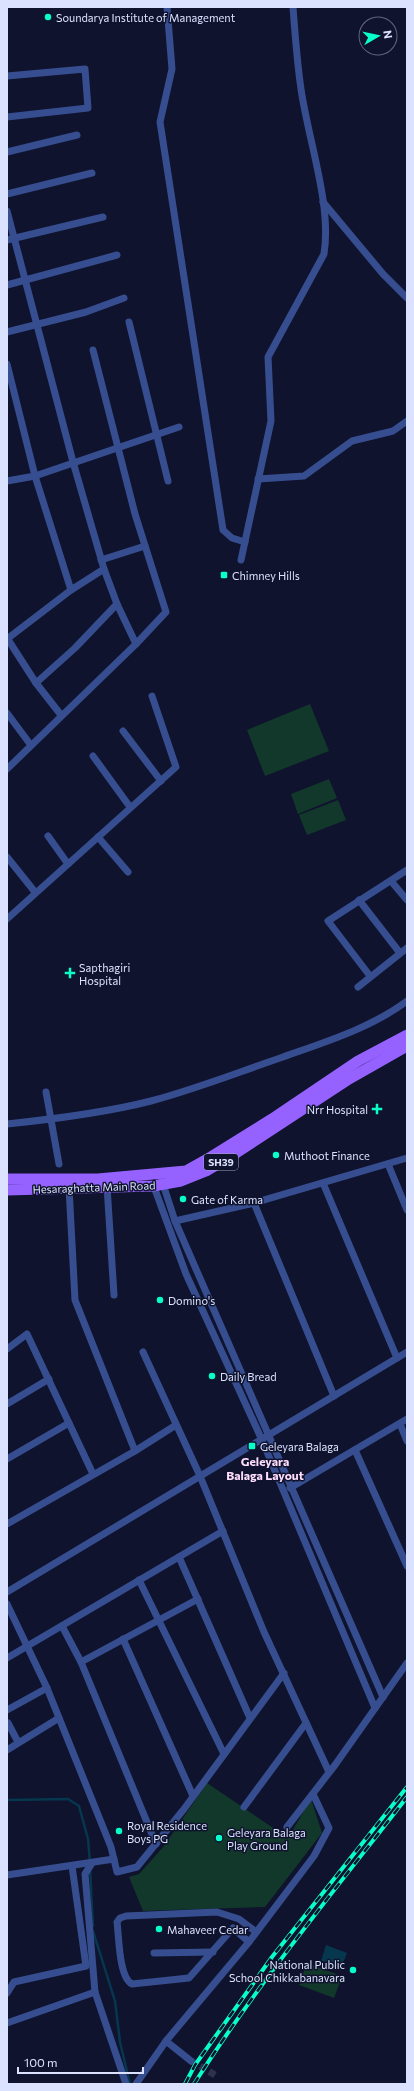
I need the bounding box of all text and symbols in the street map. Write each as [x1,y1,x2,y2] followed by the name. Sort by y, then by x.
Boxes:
[56,11,236,24] place label: Soundarya Institute of Management
[43,12,53,22] marker: Soundarya Institute of Management
[358,16,398,56] north arrow
[381,29,395,39] text: N
[232,569,300,582] place label: Chimney Hills
[219,570,229,580] marker: Chimney Hills
[79,961,130,987] place label: Sapthagiri Hospital
[64,967,76,979] marker: Sapthagiri Hospital
[307,1103,368,1116] place label: Nrr Hospital
[371,1103,383,1115] marker: Nrr Hospital
[284,1149,370,1162] place label: Muthoot Finance
[271,1150,281,1160] marker: Muthoot Finance
[204,1154,238,1170] road number: SH39
[32,1178,156,1196] street label: Hesaraghatta Main Road
[191,1193,263,1206] place label: Gate of Karma
[178,1194,188,1204] marker: Gate of Karma
[168,1294,215,1307] place label: Domino's
[155,1295,165,1305] marker: Domino's
[220,1370,277,1383] place label: Daily Bread
[207,1371,217,1381] marker: Daily Bread
[260,1440,339,1453] place label: Geleyara Balaga
[247,1441,257,1451] marker: Geleyara Balaga
[226,1454,304,1482] district label: Geleyara Balaga Layout
[127,1819,207,1845] place label: Royal Residence Boys PG
[114,1826,124,1836] marker: Royal Residence Boys PG
[227,1826,306,1852] place label: Geleyara Balaga Play Ground
[214,1833,224,1843] marker: Geleyara Balaga Play Ground
[167,1923,249,1936] place label: Mahaveer Cedar
[154,1924,164,1934] marker: Mahaveer Cedar
[229,1958,345,1984] place label: National Public School Chikkabanavara
[348,1965,358,1975] marker: National Public School Chikkabanavara
[18,2049,143,2075] scale bar
[24,2055,58,2069] text: 100 m

